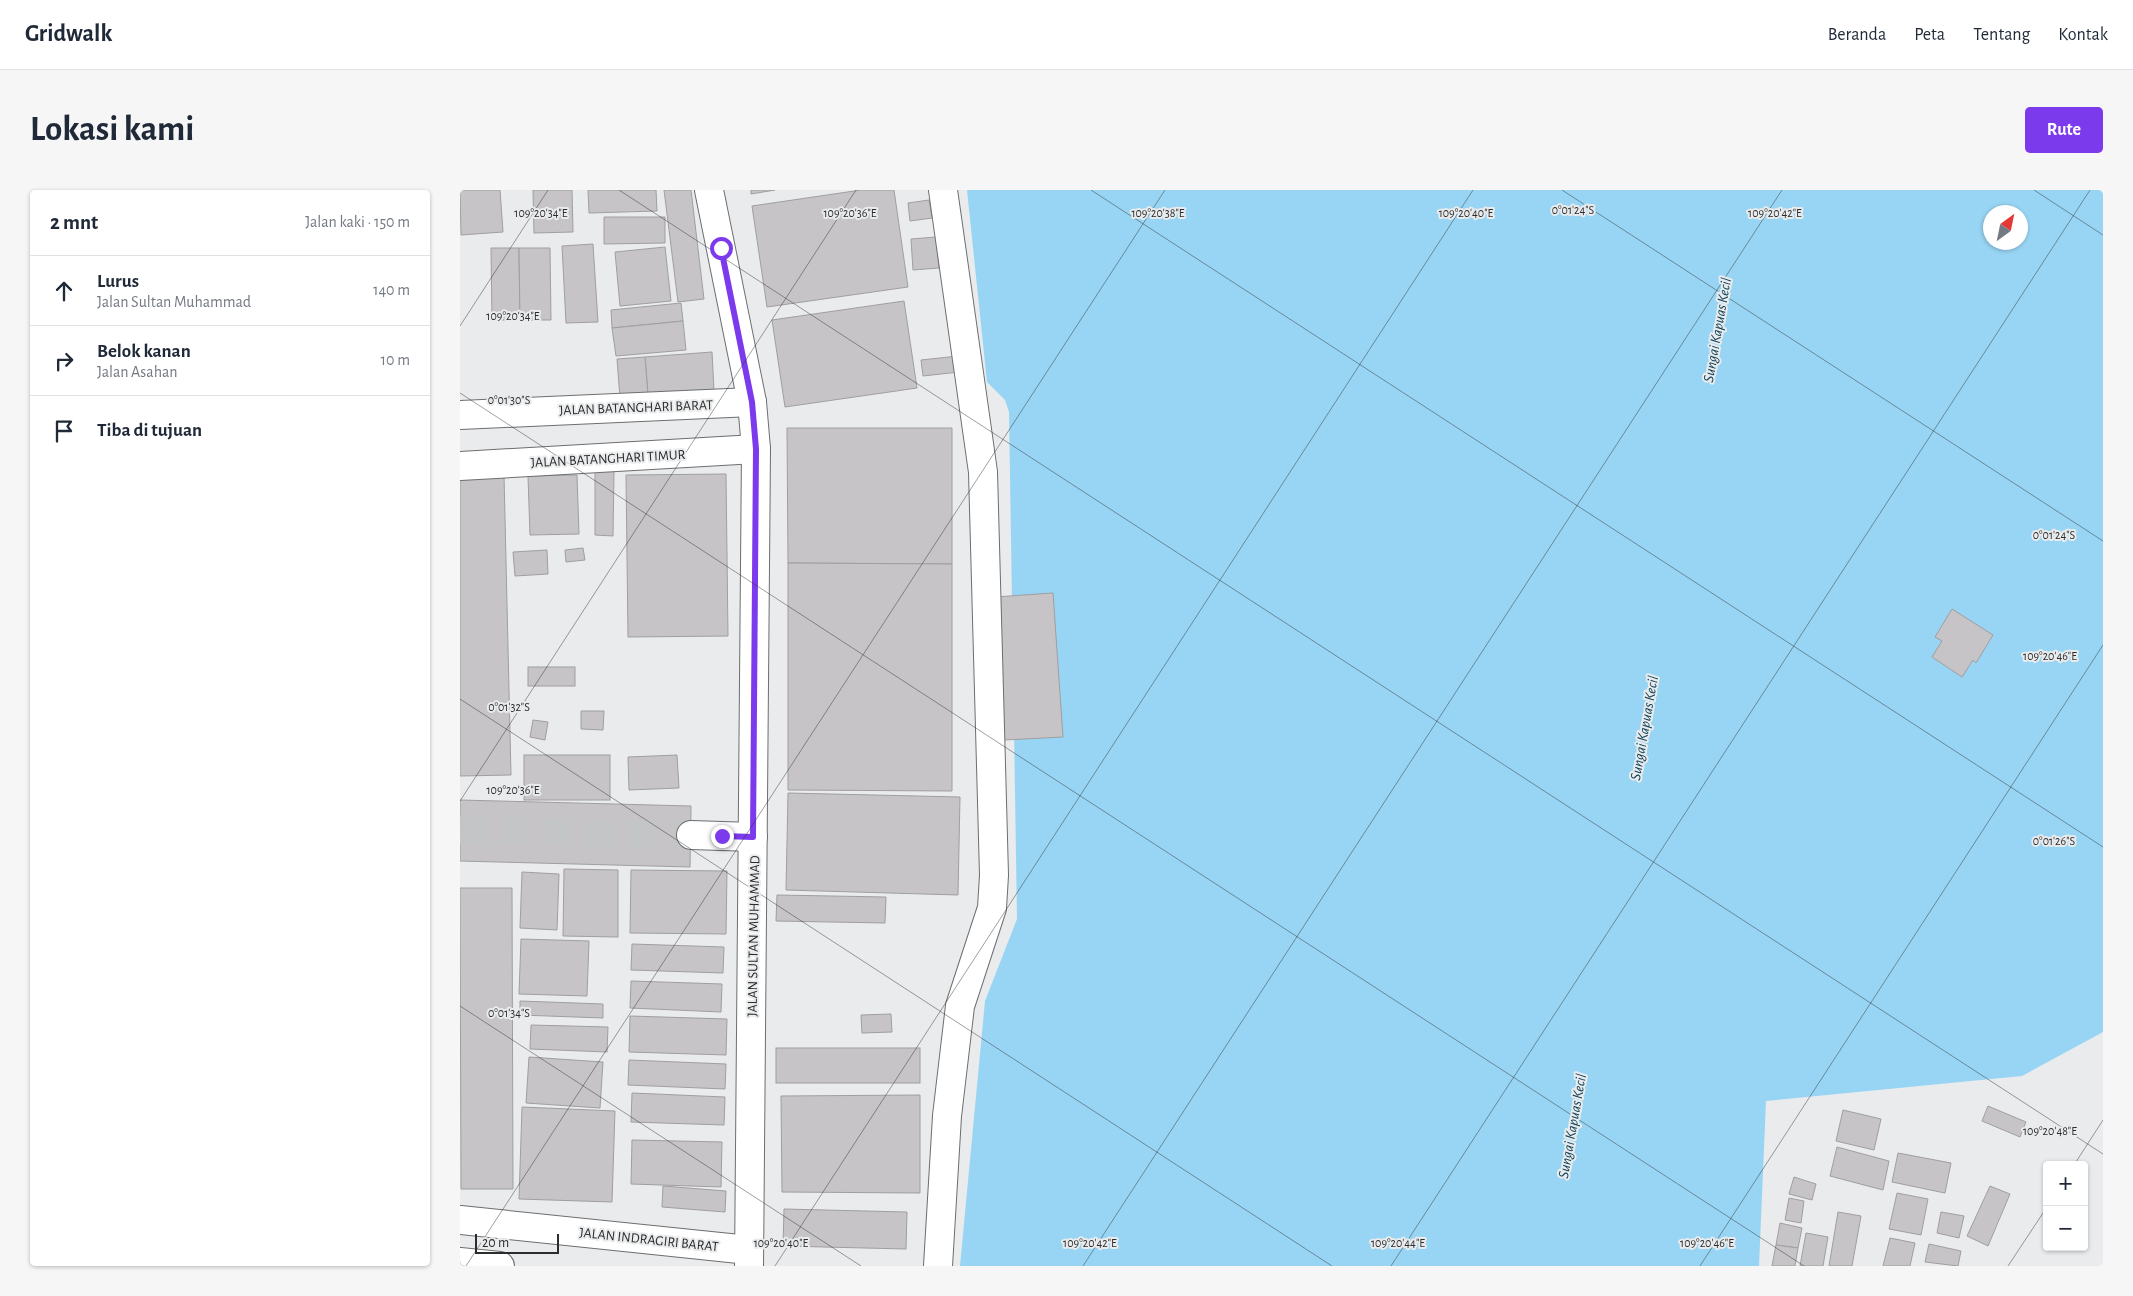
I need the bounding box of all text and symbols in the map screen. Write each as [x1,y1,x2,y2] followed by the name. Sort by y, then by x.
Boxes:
[25,22,112,46] text: Gridwalk
[1828,26,1886,44] text: Beranda
[1914,26,1945,44] text: Peta
[1973,26,2030,44] text: Tentang
[2058,26,2108,44] text: Kontak
[2025,107,2103,153] button: Rute
[30,112,194,147] text: Lokasi kami
[1552,204,1595,216] text: 0°01'24"S
[1983,205,2028,250] north arrow
[514,207,568,219] text: 109°20'34"E
[823,207,877,219] text: 109°20'36"E
[1131,207,1185,219] text: 109°20'38"E
[1439,207,1494,219] text: 109°20'40"E
[1748,207,1802,219] text: 109°20'42"E
[50,212,98,233] text: 2 mnt
[305,214,410,230] text: Jalan kaki · 150 m
[710,237,733,260] route start
[97,272,139,291] text: Lurus
[1701,276,1734,384] water label: Sungai Kapuas Kecil
[50,277,78,305] icon: ahead
[373,282,410,298] text: 140 m
[97,294,251,310] text: Jalan Sultan Muhammad
[486,310,540,322] text: 109°20'34"E
[97,342,191,361] text: Belok kanan
[50,347,78,375] icon: right
[381,352,410,368] text: 10 m
[97,364,177,380] text: Jalan Asahan
[488,394,531,406] text: 0°01'30"S
[559,398,713,418] street label: JALAN BATANGHARI BARAT
[50,417,78,445] icon: arrive
[97,421,202,440] text: Tiba di tujuan
[530,448,686,470] street label: JALAN BATANGHARI TIMUR
[2033,529,2076,541] text: 0°01'24"S
[2023,650,2077,662] text: 109°20'46"E
[1628,674,1661,782] water label: Sungai Kapuas Kecil
[488,701,530,713] text: 0°01'32"S
[486,784,540,796] text: 109°20'36"E
[711,825,734,848] route end
[2033,835,2076,847] text: 0°01'26"S
[746,855,762,1017] street label: JALAN SULTAN MUHAMMAD
[488,1007,530,1019] text: 0°01'34"S
[1556,1072,1589,1180] water label: Sungai Kapuas Kecil
[2023,1125,2077,1137] text: 109°20'48"E
[2043,1161,2088,1251] map controls
[2043,1161,2088,1206] button: +
[2043,1206,2088,1251] button: −
[579,1226,719,1254] street label: JALAN INDRAGIRI BARAT
[475,1231,559,1254] scale bar
[482,1236,509,1250] text: 20 m
[754,1237,809,1249] text: 109°20'40"E
[1063,1237,1117,1249] text: 109°20'42"E
[1371,1237,1425,1249] text: 109°20'44"E
[1680,1237,1734,1249] text: 109°20'46"E

